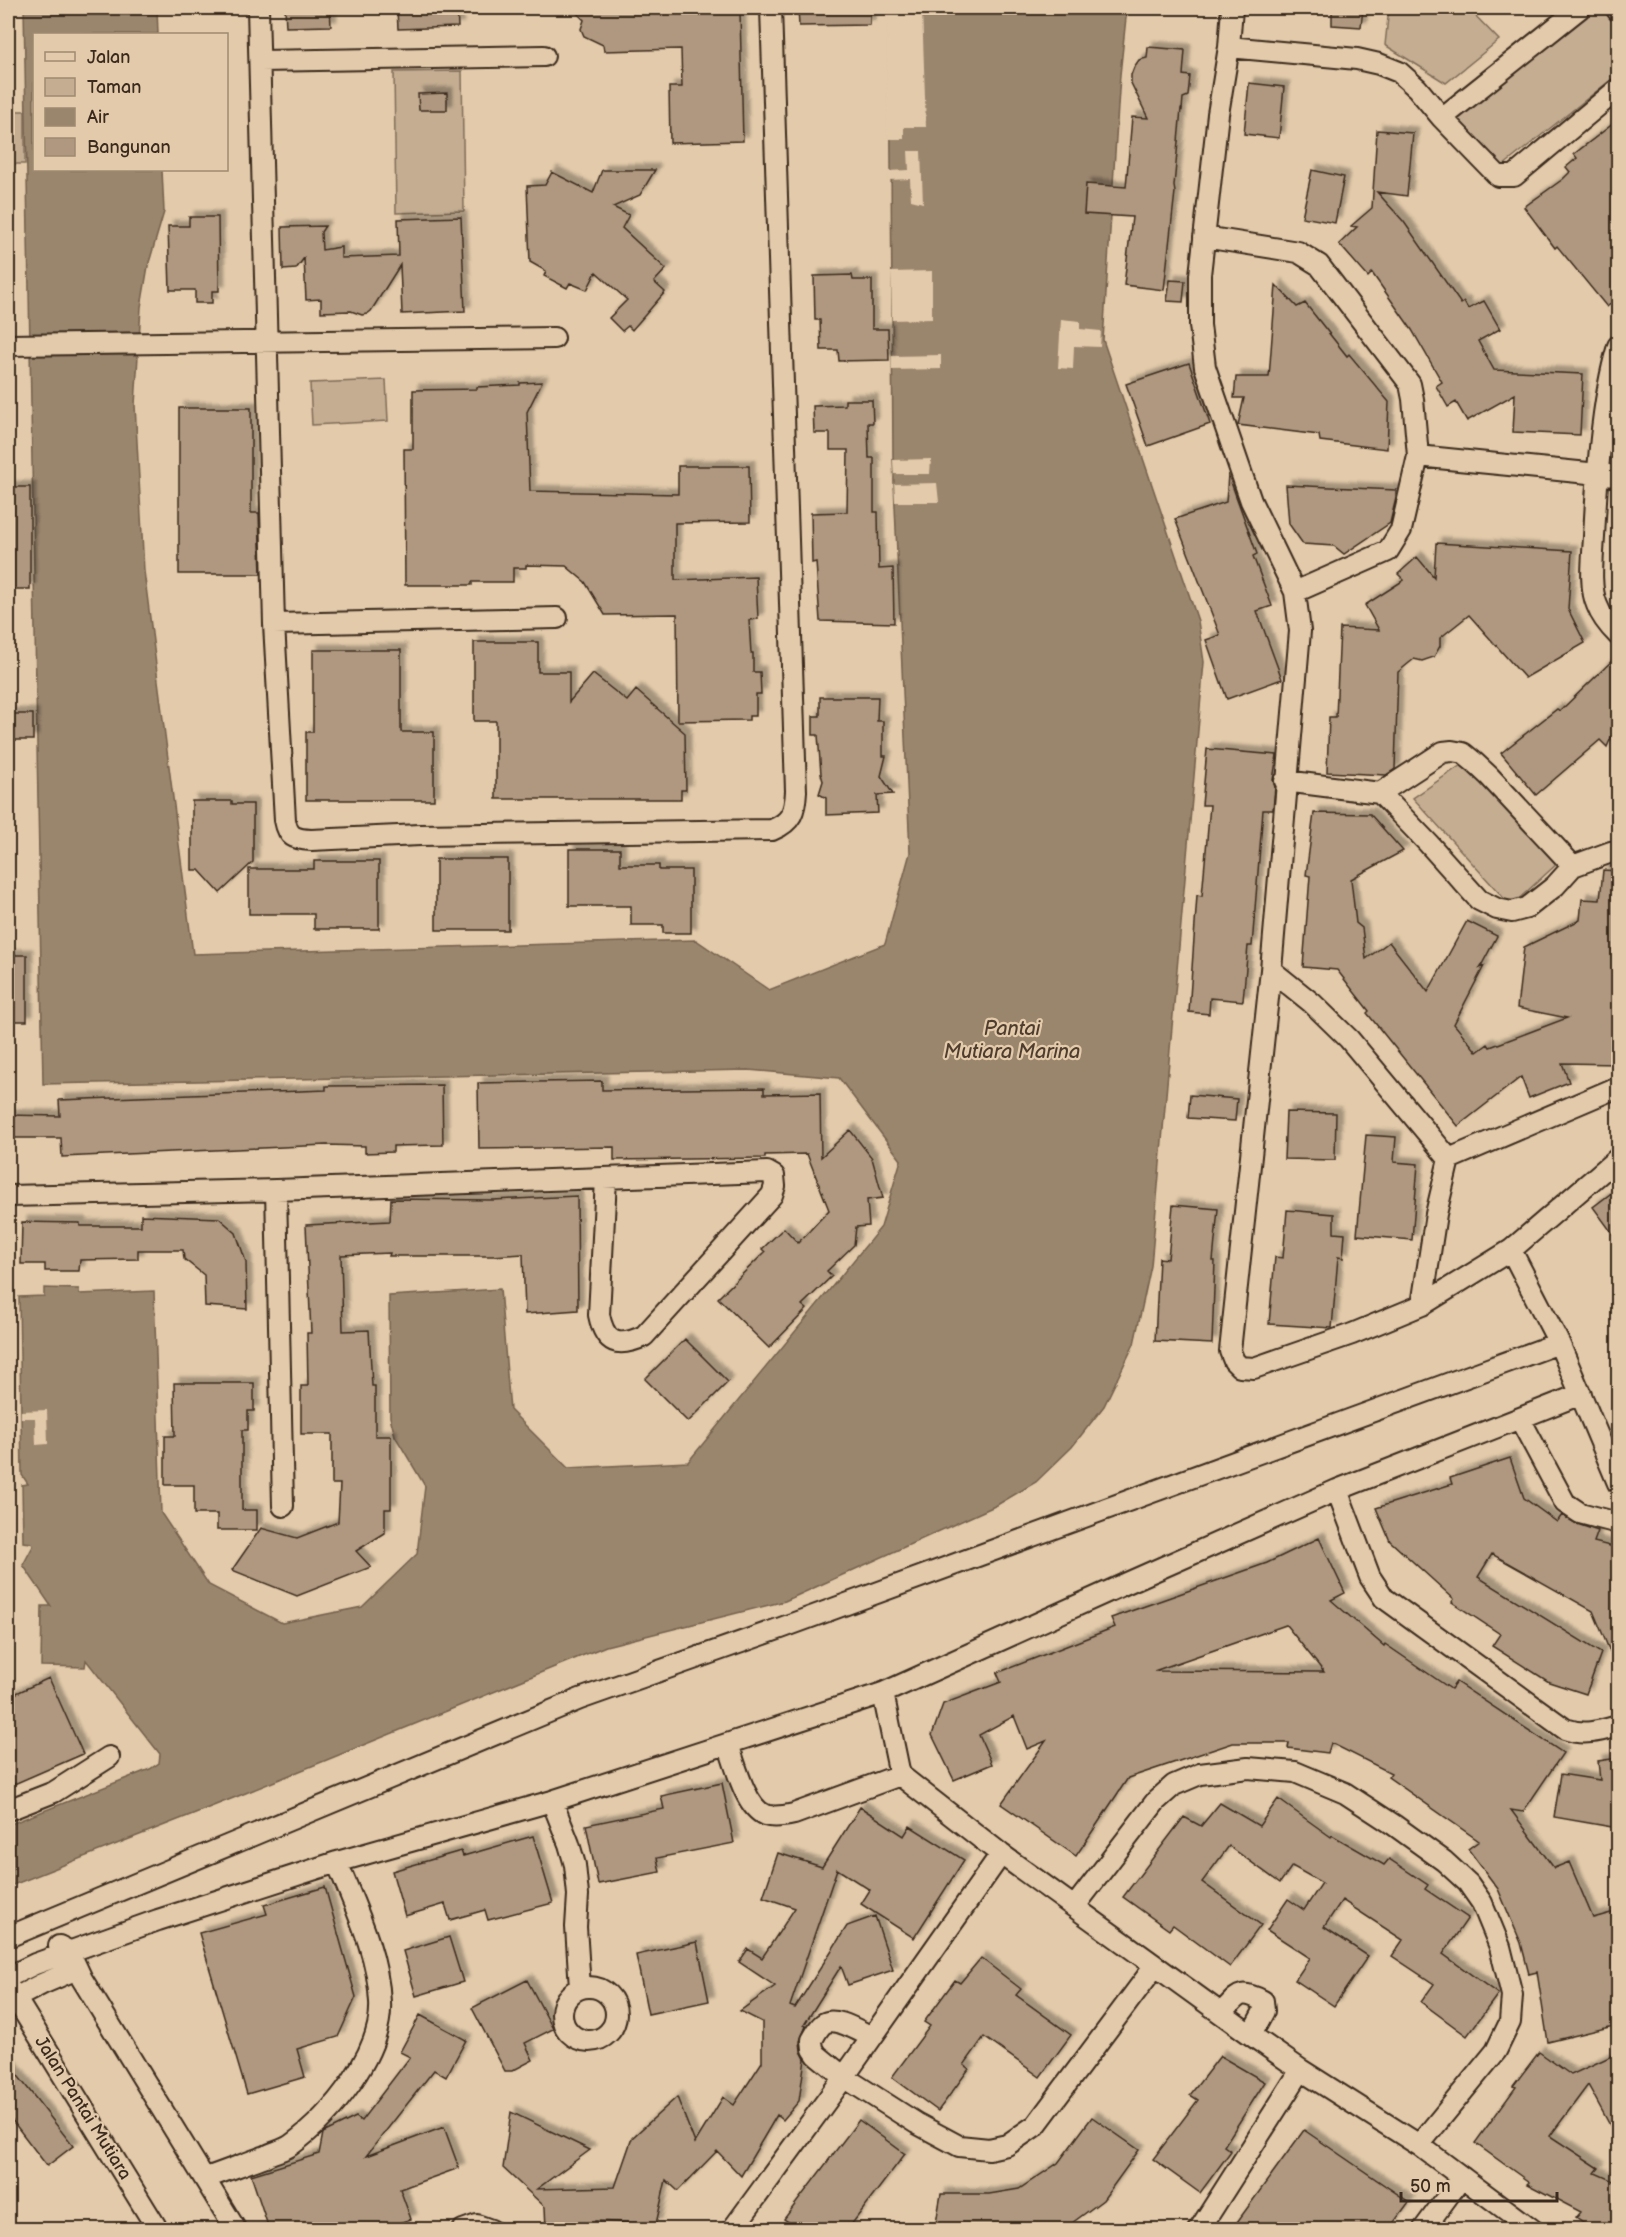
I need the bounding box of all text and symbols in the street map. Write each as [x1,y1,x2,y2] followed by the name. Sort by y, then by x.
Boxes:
[33,33,228,171] legend
[87,47,130,68] text: Jalan
[87,77,141,98] text: Taman
[87,107,109,128] text: Air
[87,137,171,158] text: Bangunan
[944,1017,1080,1064] water label: Pantai Mutiara Marina
[30,2032,136,2184] street label: Jalan Pantai Mutiara
[1401,2165,1557,2203] scale bar
[1410,2176,1451,2197] text: 50 m

